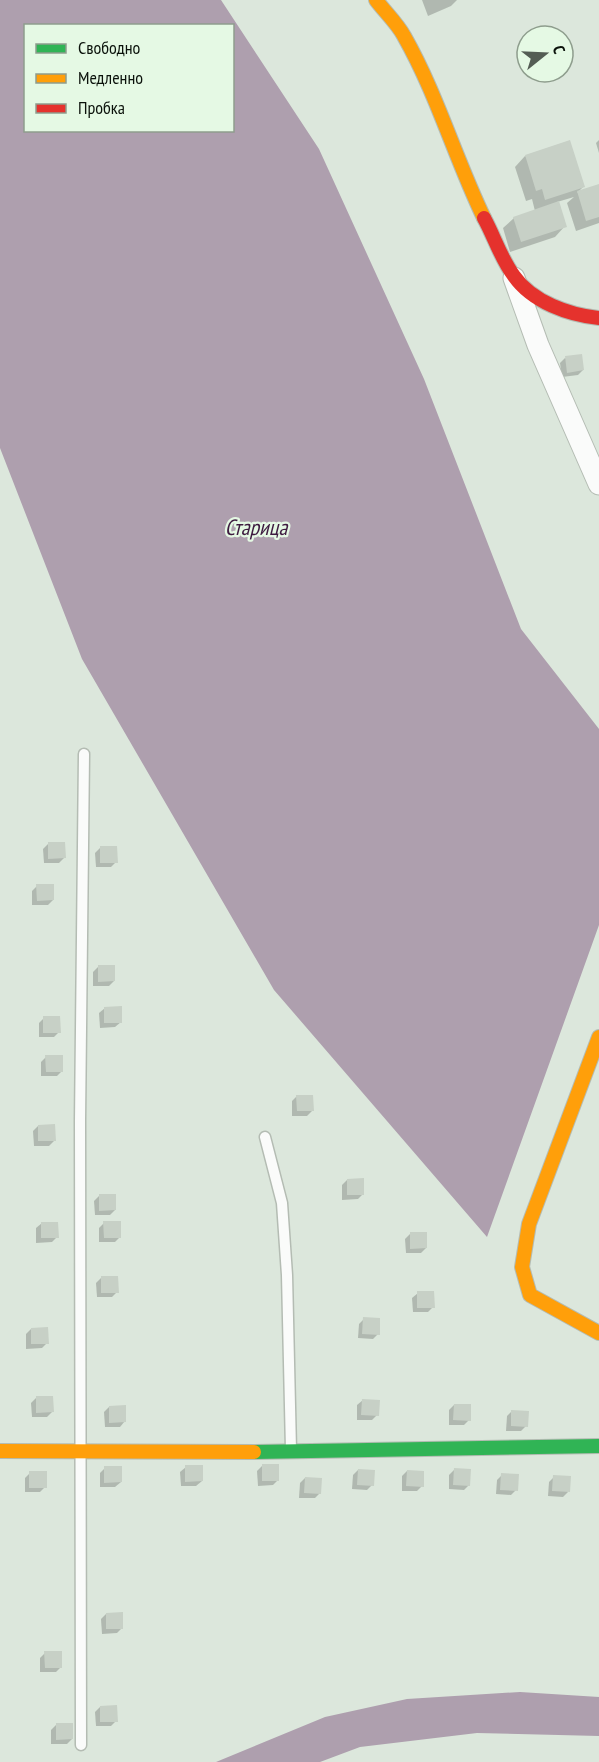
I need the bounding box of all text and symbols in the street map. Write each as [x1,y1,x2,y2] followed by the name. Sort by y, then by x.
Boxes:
[24,24,234,132] legend
[515,24,575,84] north arrow
[78,36,141,59] text: Свободно
[549,43,570,57] text: С
[78,66,143,89] text: Медленно
[78,96,125,119] text: Пробка
[225,513,288,541] water label: Старица

